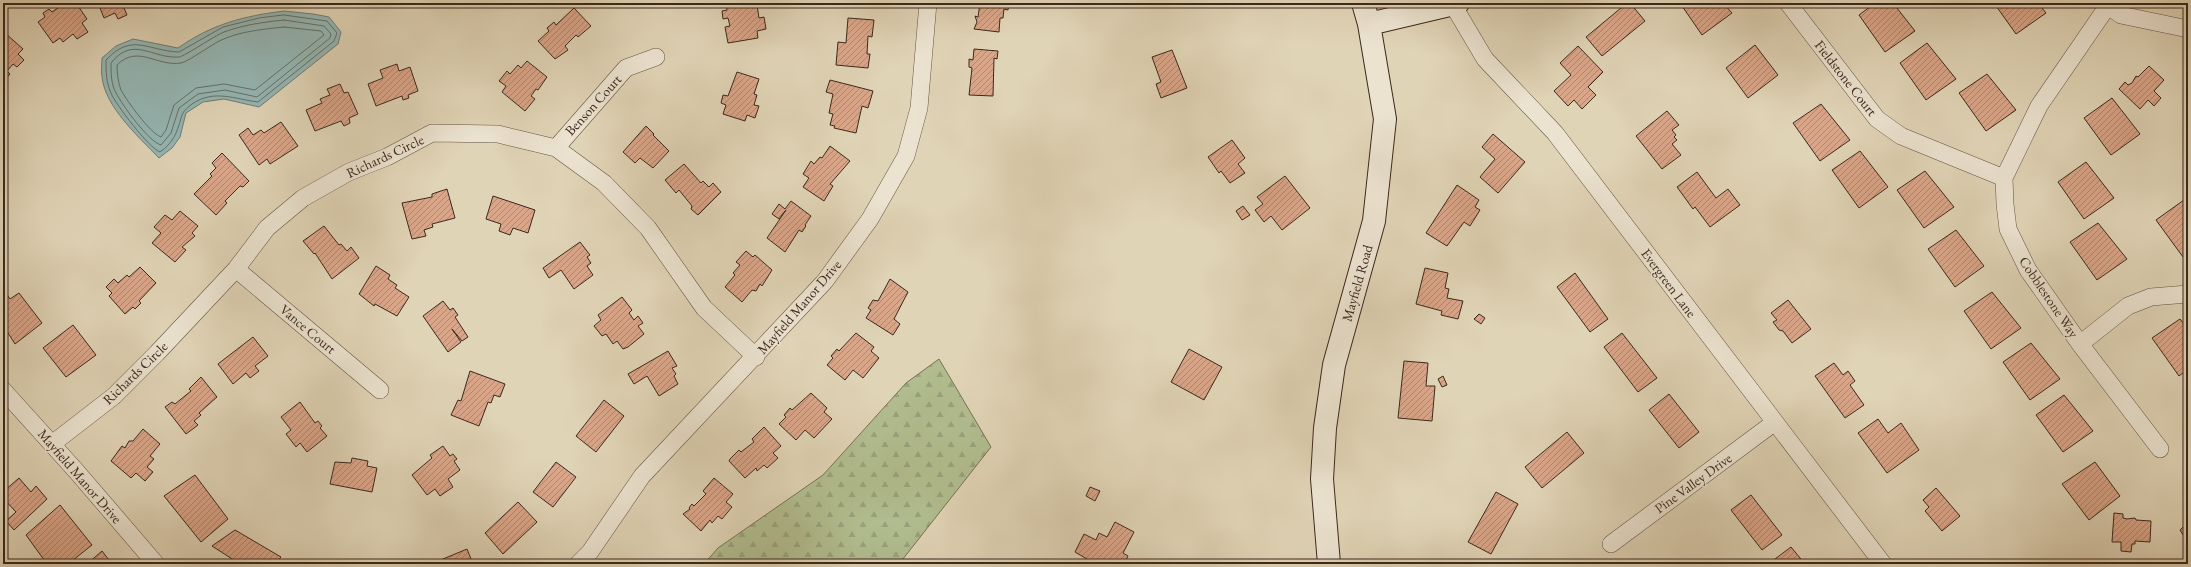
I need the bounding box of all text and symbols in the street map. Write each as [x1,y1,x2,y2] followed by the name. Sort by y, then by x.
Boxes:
[1811,36,1882,120] street label: Fieldstone Court
[561,70,626,139] street label: Benson Court
[343,130,427,182] street label: Richards Circle
[1337,242,1377,324] street label: Mayfield Road
[1637,245,1701,321] street label: Evergreen Lane
[2015,253,2083,342] street label: Cobblestone Way
[753,256,845,358] street label: Mayfield Manor Drive
[276,300,340,358] street label: Vance Court
[99,337,172,408] street label: Richards Circle
[34,425,126,527] street label: Mayfield Manor Drive
[1651,449,1736,517] street label: Pine Valley Drive

